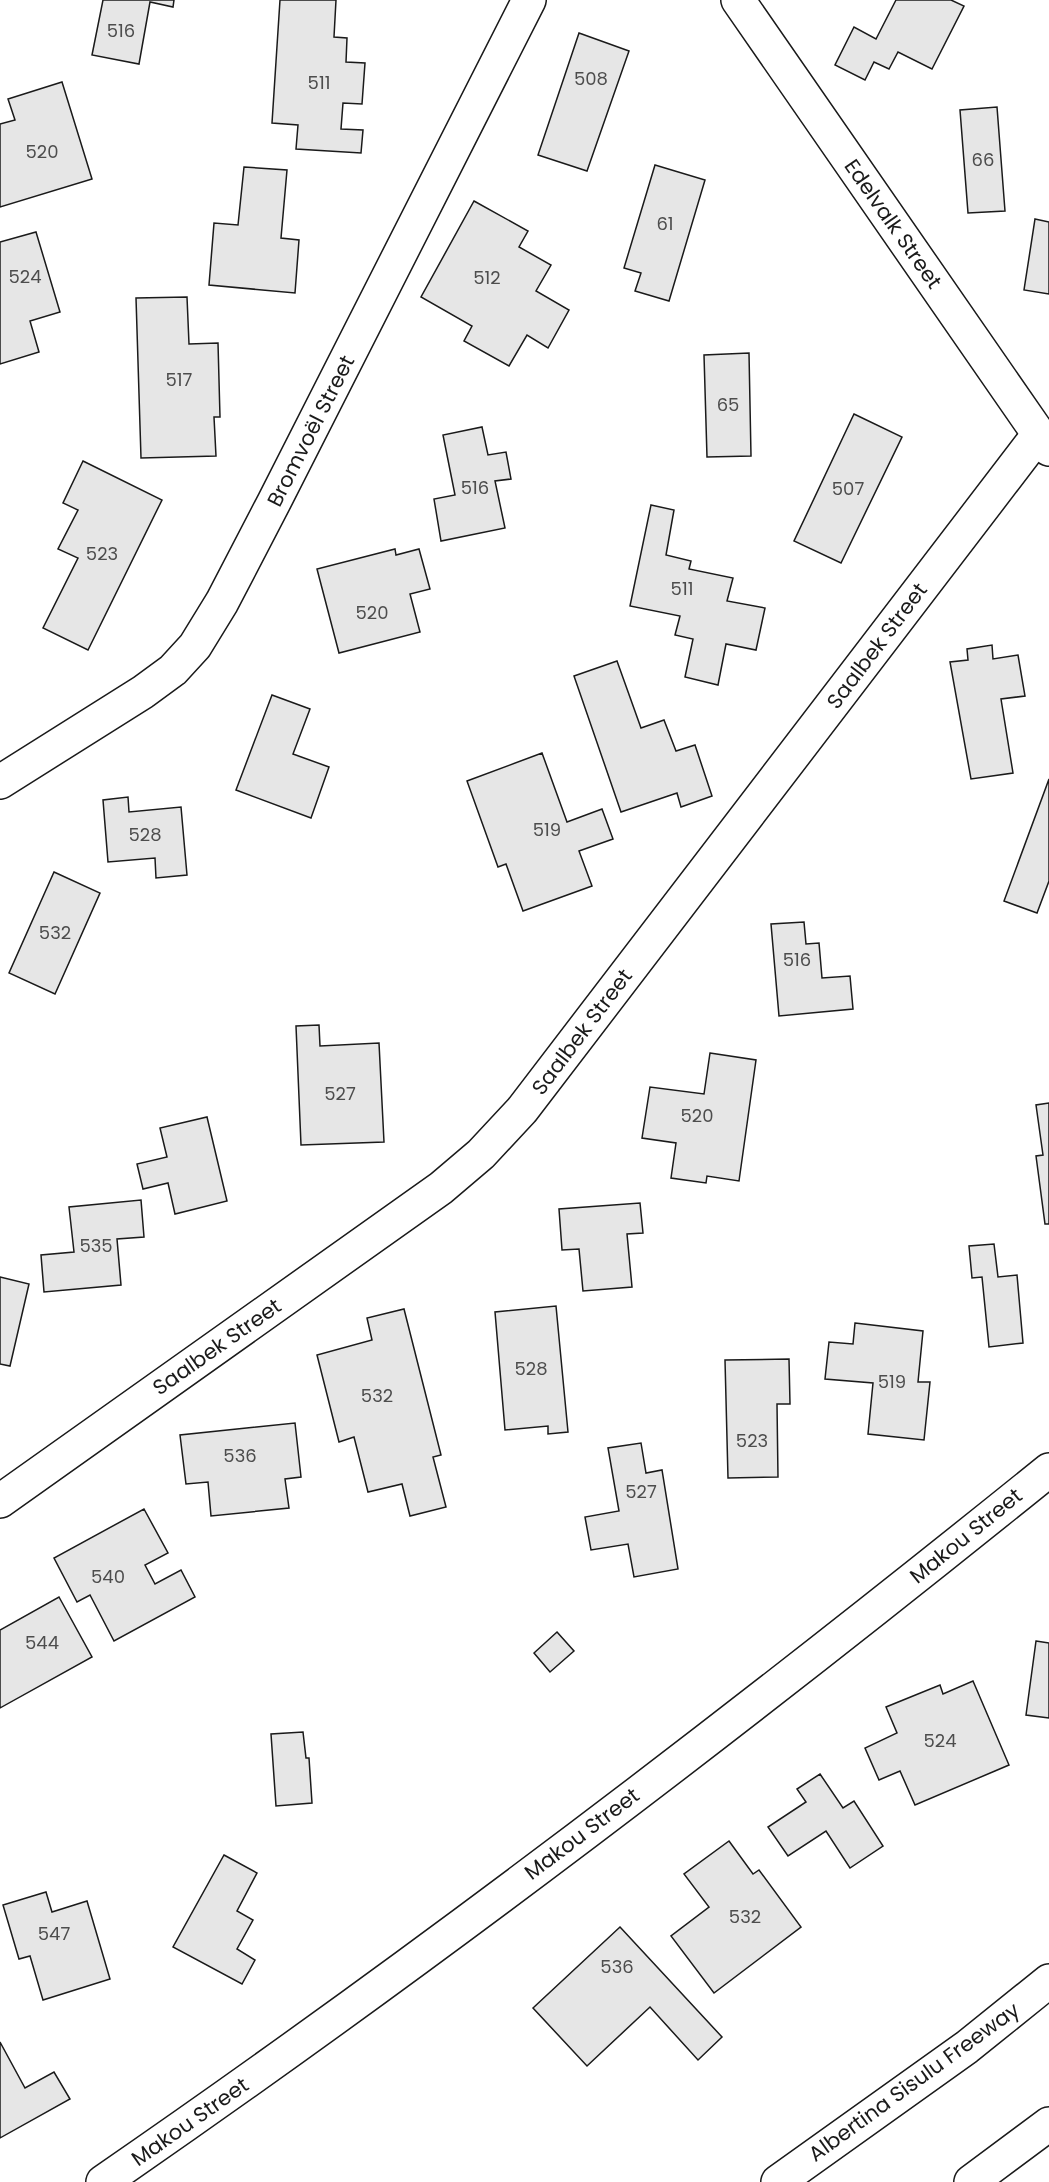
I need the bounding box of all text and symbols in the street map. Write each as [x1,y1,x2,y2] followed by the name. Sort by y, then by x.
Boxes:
[107,18,135,43] house number: 516
[574,66,608,91] house number: 508
[308,70,330,95] house number: 511
[26,139,58,164] house number: 520
[972,147,994,172] house number: 66
[838,153,949,294] street label: Edelvalk Street
[656,211,674,236] house number: 61
[9,264,41,289] house number: 524
[473,265,501,290] house number: 512
[260,350,361,511] street label: Bromvoël Street
[166,367,193,392] house number: 517
[717,392,739,417] house number: 65
[461,475,489,500] house number: 516
[832,476,864,501] house number: 507
[86,541,118,566] house number: 523
[671,576,693,601] house number: 511
[820,577,934,715] street label: Saalbek Street
[356,600,388,625] house number: 520
[533,817,561,842] house number: 519
[128,822,162,847] house number: 528
[39,920,71,945] house number: 532
[783,947,811,972] house number: 516
[525,963,639,1101] street label: Saalbek Street
[324,1081,356,1106] house number: 527
[681,1103,713,1128] house number: 520
[79,1233,113,1258] house number: 535
[147,1291,287,1402] street label: Saalbek Street
[514,1356,548,1381] house number: 528
[878,1369,906,1394] house number: 519
[361,1383,393,1408] house number: 532
[736,1428,768,1453] house number: 523
[223,1443,257,1468] house number: 536
[625,1479,657,1504] house number: 527
[903,1481,1028,1590] street label: Makou Street
[91,1564,125,1589] house number: 540
[25,1630,59,1655] house number: 544
[924,1728,956,1753] house number: 524
[518,1781,645,1886] street label: Makou Street
[729,1904,761,1929] house number: 532
[38,1921,70,1946] house number: 547
[600,1954,634,1979] house number: 536
[802,1995,1025,2168] street label: Albertina Sisulu Freeway
[125,2070,254,2173] street label: Makou Street

